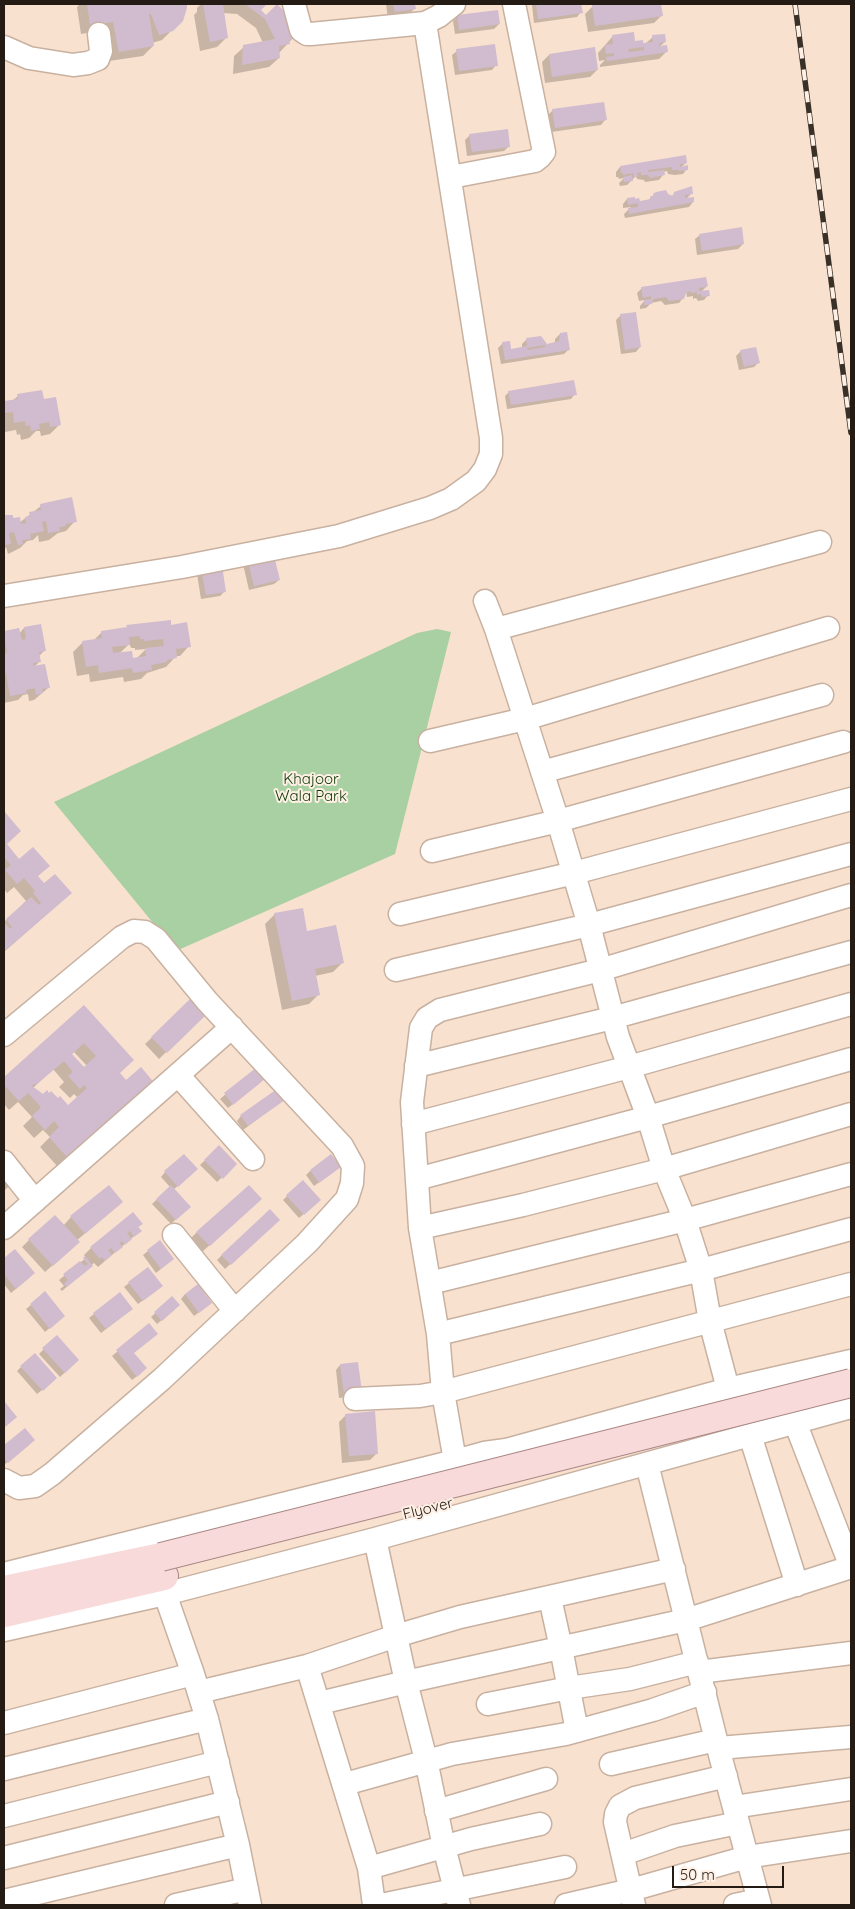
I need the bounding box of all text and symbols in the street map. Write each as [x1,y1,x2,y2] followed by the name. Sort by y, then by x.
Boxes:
[275,770,347,805] park label: Khajoor Wala Park
[401,1494,455,1524] street label: Flyover
[675,1856,788,1888] scale bar
[680,1865,715,1884] text: 50 m

